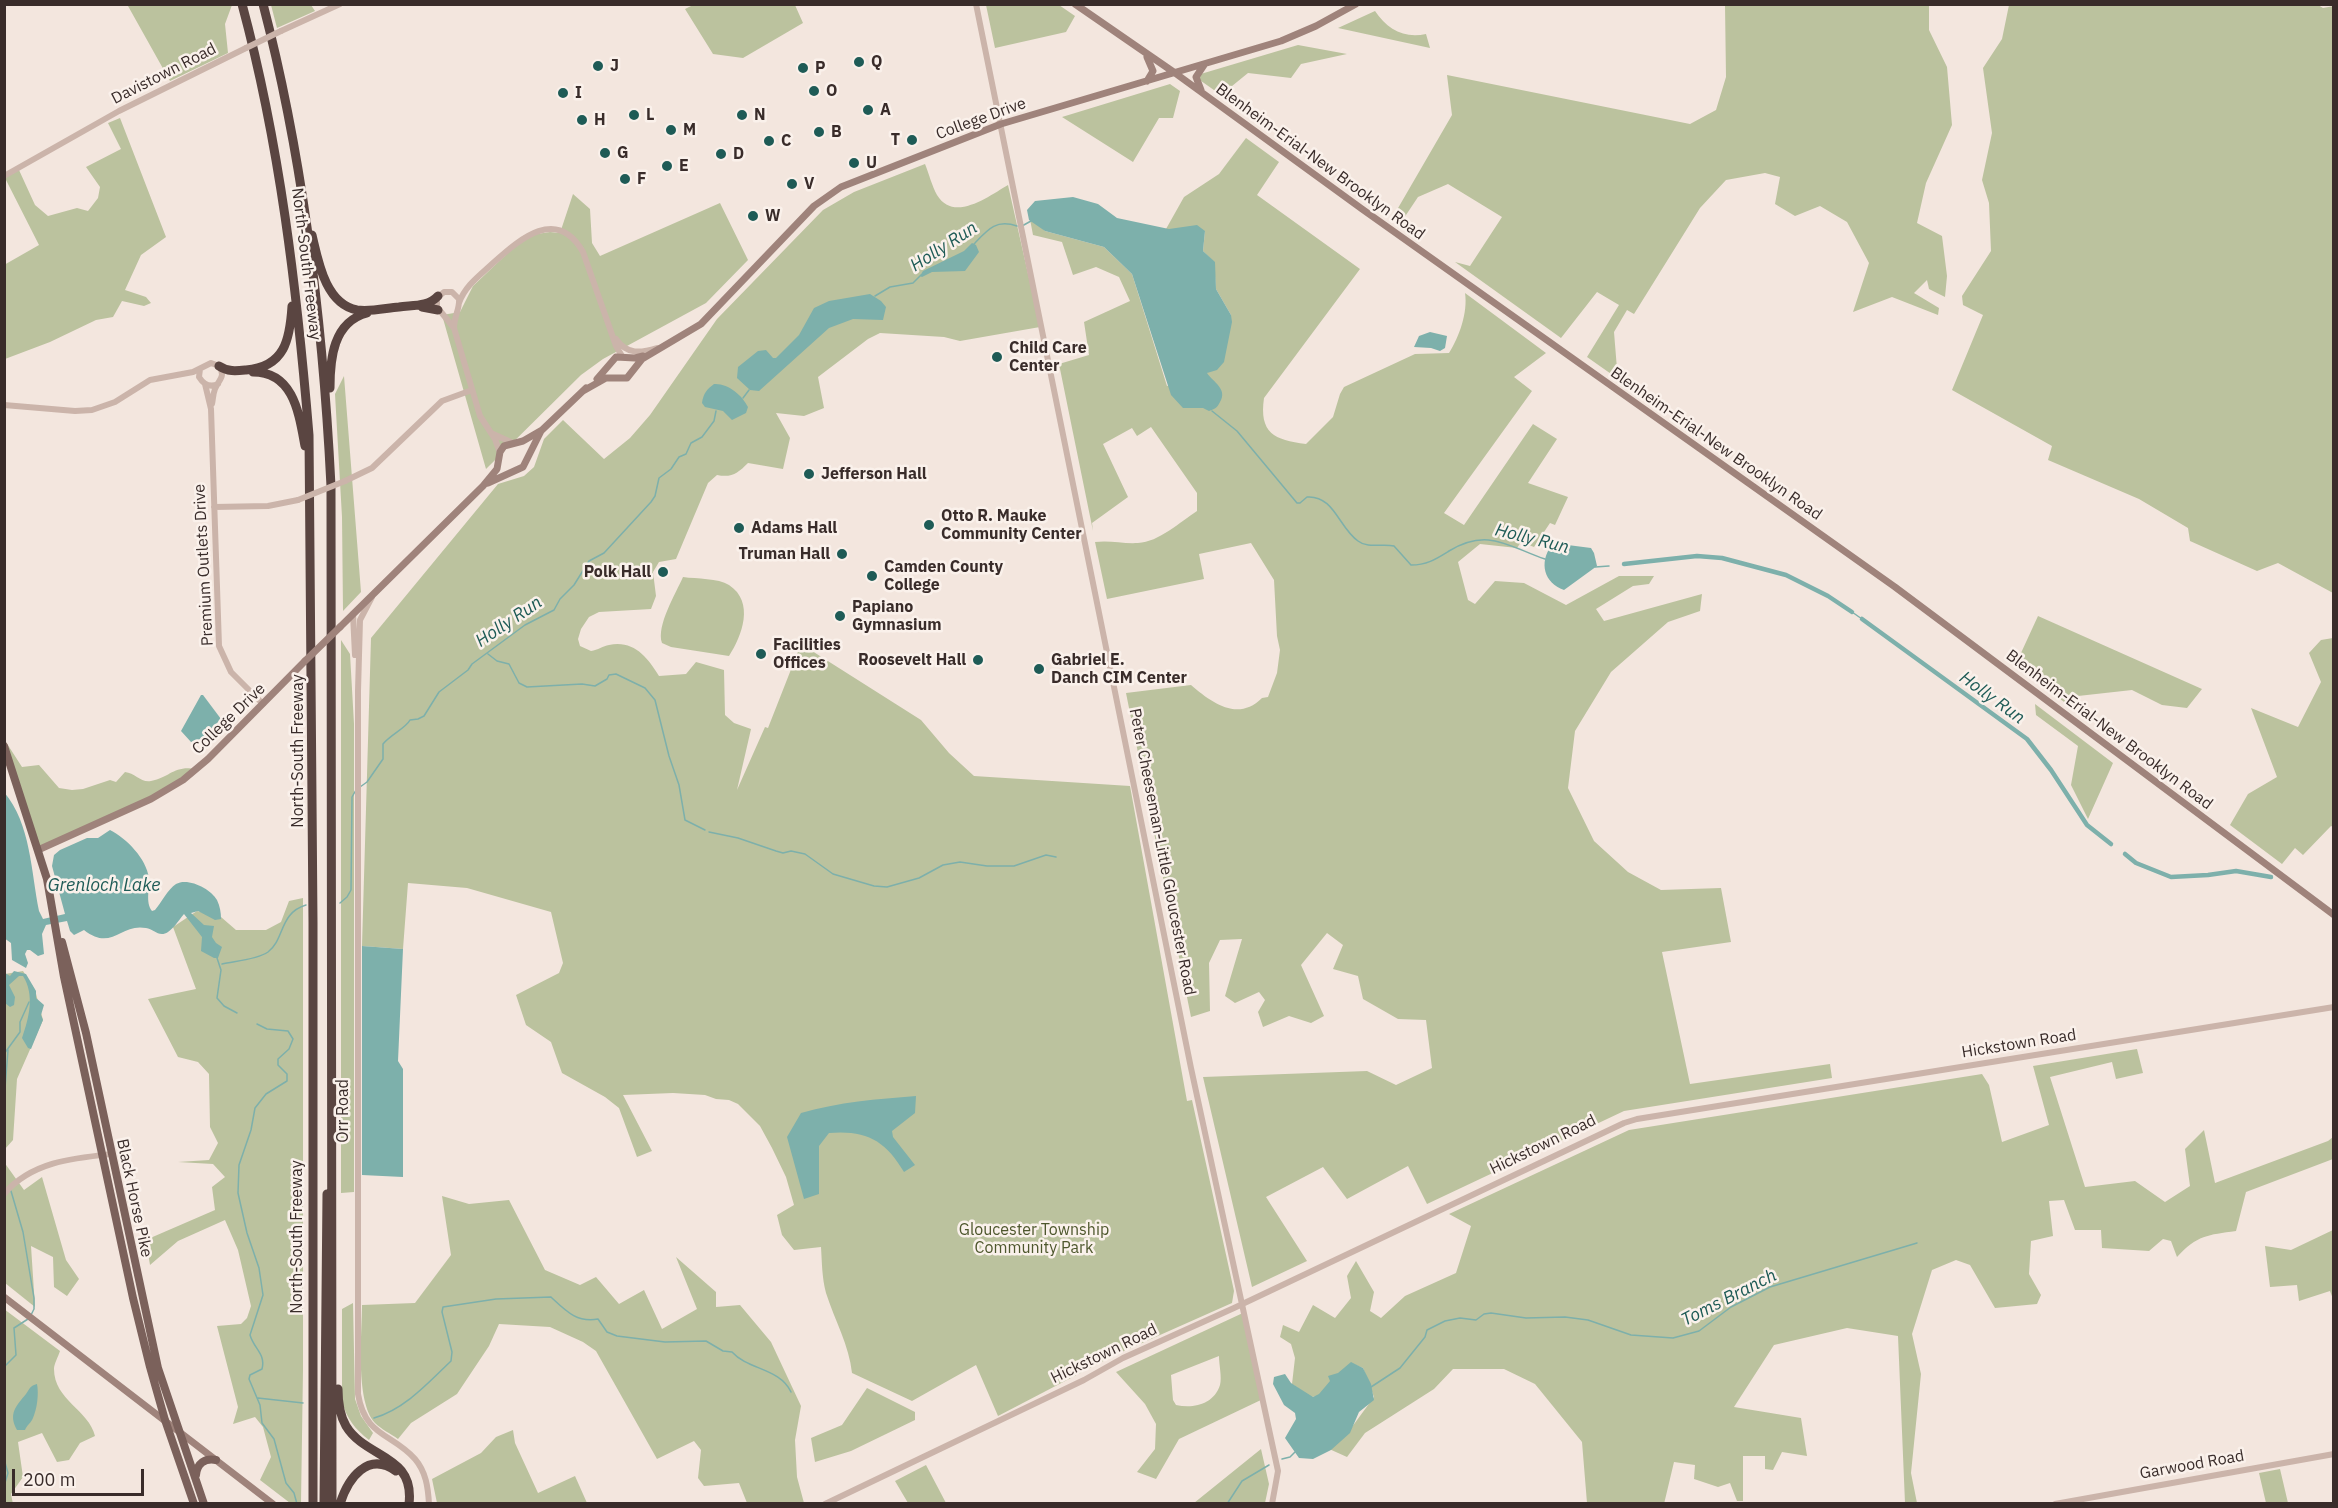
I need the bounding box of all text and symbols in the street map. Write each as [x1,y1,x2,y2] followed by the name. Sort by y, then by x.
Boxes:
[108,39,220,109] street label: Davistown Road
[871,52,882,72] place label: Q
[852,55,866,69] marker: Q
[610,56,619,76] place label: J
[815,58,825,78] place label: P
[591,59,605,73] marker: J
[796,61,810,75] marker: P
[1212,80,1428,244] street label: Blenheim-Erial-New Brooklyn Road
[826,81,837,101] place label: O
[575,83,582,103] place label: I
[807,84,821,98] marker: O
[556,86,570,100] marker: I
[933,94,1029,144] street label: College Drive
[880,100,891,120] place label: A
[861,103,875,117] marker: A
[646,105,654,125] place label: L
[754,105,766,125] place label: N
[627,108,641,122] marker: L
[735,108,749,122] marker: N
[594,110,606,130] place label: H
[575,113,589,127] marker: H
[683,120,696,140] place label: M
[831,122,842,142] place label: B
[664,123,678,137] marker: M
[812,125,826,139] marker: B
[891,130,900,150] place label: T
[781,131,791,151] place label: C
[905,133,919,147] marker: T
[762,134,776,148] marker: C
[617,143,629,163] place label: G
[733,144,744,164] place label: D
[598,146,612,160] marker: G
[714,147,728,161] marker: D
[866,153,877,173] place label: U
[679,156,689,176] place label: E
[847,156,861,170] marker: U
[660,159,674,173] marker: E
[637,169,646,189] place label: F
[618,172,632,186] marker: F
[804,174,814,194] place label: V
[785,177,799,191] marker: V
[287,187,325,341] street label: North-South Freeway
[765,206,781,226] place label: W
[746,209,760,223] marker: W
[906,217,982,277] water label: Holly Run
[1009,338,1087,376] place label: Child Care Center
[990,350,1004,364] marker: Child Care Center
[1607,363,1825,525] street label: Blenheim-Erial-New Brooklyn Road
[821,464,927,484] place label: Jefferson Hall
[802,467,816,481] marker: Jefferson Hall
[190,483,218,647] street label: Premium Outlets Drive
[941,506,1082,544] place label: Otto R. Mauke Community Center
[751,518,837,538] place label: Adams Hall
[922,518,936,532] marker: Otto R. Mauke Community Center
[1493,519,1571,559] water label: Holly Run
[732,521,746,535] marker: Adams Hall
[738,544,830,564] place label: Truman Hall
[835,547,849,561] marker: Truman Hall
[884,557,1003,595] place label: Camden County College
[584,562,651,582] place label: Polk Hall
[656,565,670,579] marker: Polk Hall
[865,569,879,583] marker: Camden County College
[472,592,546,652] water label: Holly Run
[852,597,941,635] place label: Papiano Gymnasium
[833,609,847,623] marker: Papiano Gymnasium
[773,635,841,673] place label: Facilities Offices
[2002,646,2216,814] street label: Blenheim-Erial-New Brooklyn Road
[754,647,768,661] marker: Facilities Offices
[858,650,966,670] place label: Roosevelt Hall
[1051,650,1187,688] place label: Gabriel E. Danch CIM Center
[971,653,985,667] marker: Roosevelt Hall
[1032,662,1046,676] marker: Gabriel E. Danch CIM Center
[1955,667,2029,729] water label: Holly Run
[288,674,308,828] street label: North-South Freeway
[188,679,270,759] street label: College Drive
[1125,707,1199,997] street label: Peter Cheeseman-Little Gloucester Road
[48,875,160,897] water label: Grenloch Lake
[1960,1025,2078,1063] street label: Hickstown Road
[333,1079,353,1143] street label: Orr Road
[1487,1111,1599,1179] street label: Hickstown Road
[112,1137,156,1259] street label: Black Horse Pike
[287,1160,307,1314] street label: North-South Freeway
[959,1220,1109,1258] park label: Gloucester Township Community Park
[1678,1265,1780,1331] water label: Toms Branch
[1048,1320,1160,1388] street label: Hickstown Road
[2138,1446,2246,1484] street label: Garwood Road
[15,1457,147,1495] scale bar
[23,1468,75,1491] text: 200 m

